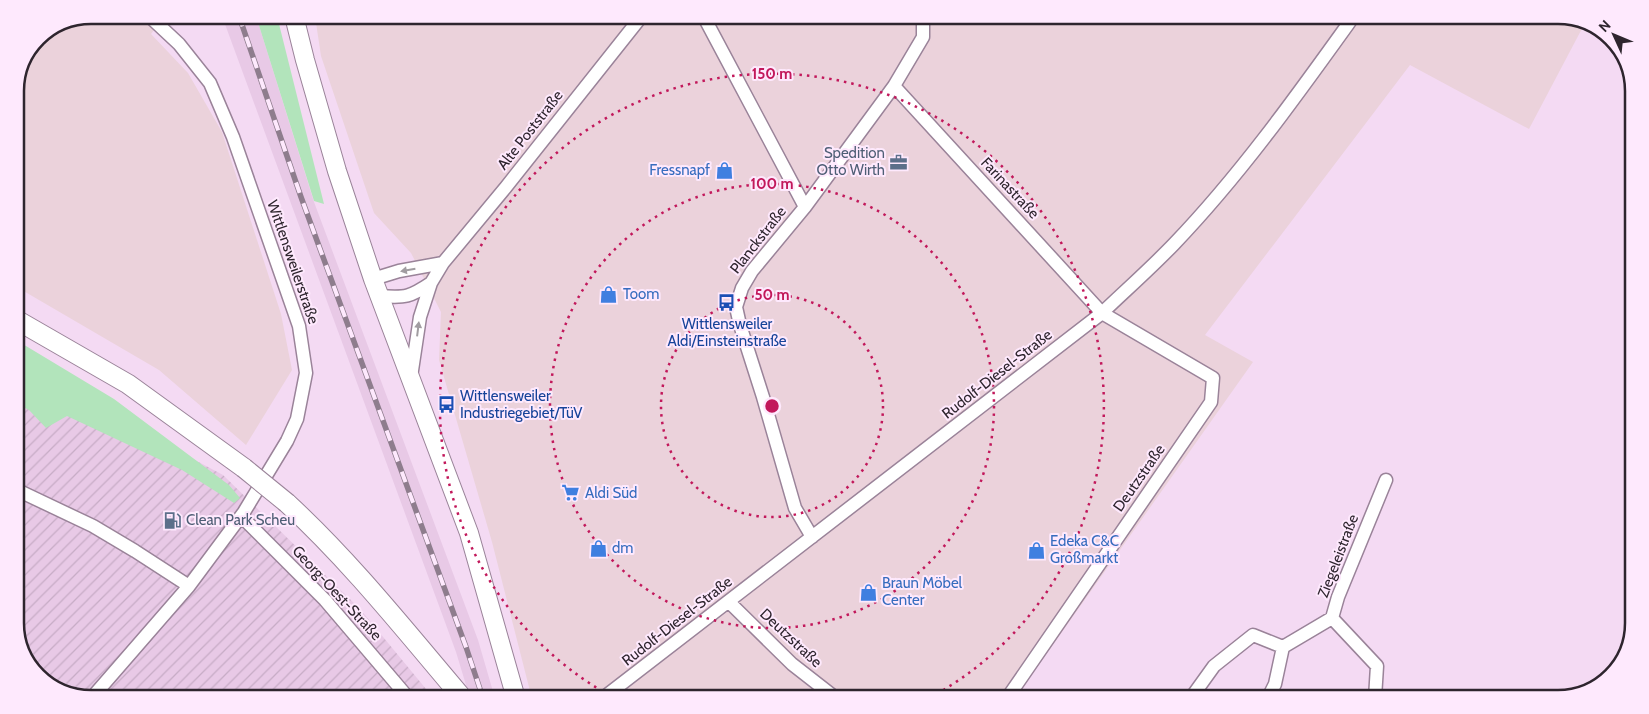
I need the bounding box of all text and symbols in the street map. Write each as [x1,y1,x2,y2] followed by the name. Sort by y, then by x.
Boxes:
[1589,10,1639,60] north arrow
[1595,16,1615,36] text: N
[752,65,792,83] text: 150 m
[493,86,567,173] street label: Alte Poststraße
[817,144,885,179] place label: Spedition Otto Wirth
[889,152,909,172] office icon: Spedition Otto Wirth
[977,154,1043,223] street label: Farinastraße
[714,160,734,180] shop icon: Fressnapf
[649,161,710,179] place label: Fressnapf
[750,175,794,193] text: 100 m
[263,198,323,327] street label: Wittlensweilerstraße
[726,202,790,277] street label: Planckstraße
[399,266,415,274] one-way arrow
[599,284,619,304] shop icon: Toom
[623,285,659,303] place label: Toom
[754,286,790,304] text: 50 m
[717,293,737,313] bus stop icon: Wittlensweiler Aldi/Einsteinstraße
[668,315,787,350] place label: Wittlensweiler Aldi/Einsteinstraße
[414,321,422,337] one-way arrow
[938,325,1056,423] street label: Rudolf-Diesel-Straße
[460,387,583,422] place label: Wittlensweiler Industriegebiet/TüV
[436,395,456,415] bus stop icon: Wittlensweiler Industriegebiet/TüV
[763,397,781,415] centre of rings
[1109,441,1169,515] street label: Deutzstraße
[561,483,581,503] supermarket icon: Aldi Süd
[585,484,637,502] place label: Aldi Süd
[162,510,182,530] fuel station icon: Clean Park Scheu
[186,511,295,529] place label: Clean Park Scheu
[1314,511,1362,600] street label: Ziegeleistraße
[1050,532,1119,567] place label: Edeka C&C Großmarkt
[588,538,608,558] shop icon: dm
[612,539,633,557] place label: dm
[1026,540,1046,560] shop icon: Edeka C&C Großmarkt
[289,542,386,644] street label: Georg-Oest-Straße
[618,572,736,670] street label: Rudolf-Diesel-Straße
[882,574,963,609] place label: Braun Möbel Center
[858,582,878,602] shop icon: Braun Möbel Center
[756,605,826,671] street label: Deutzstraße

